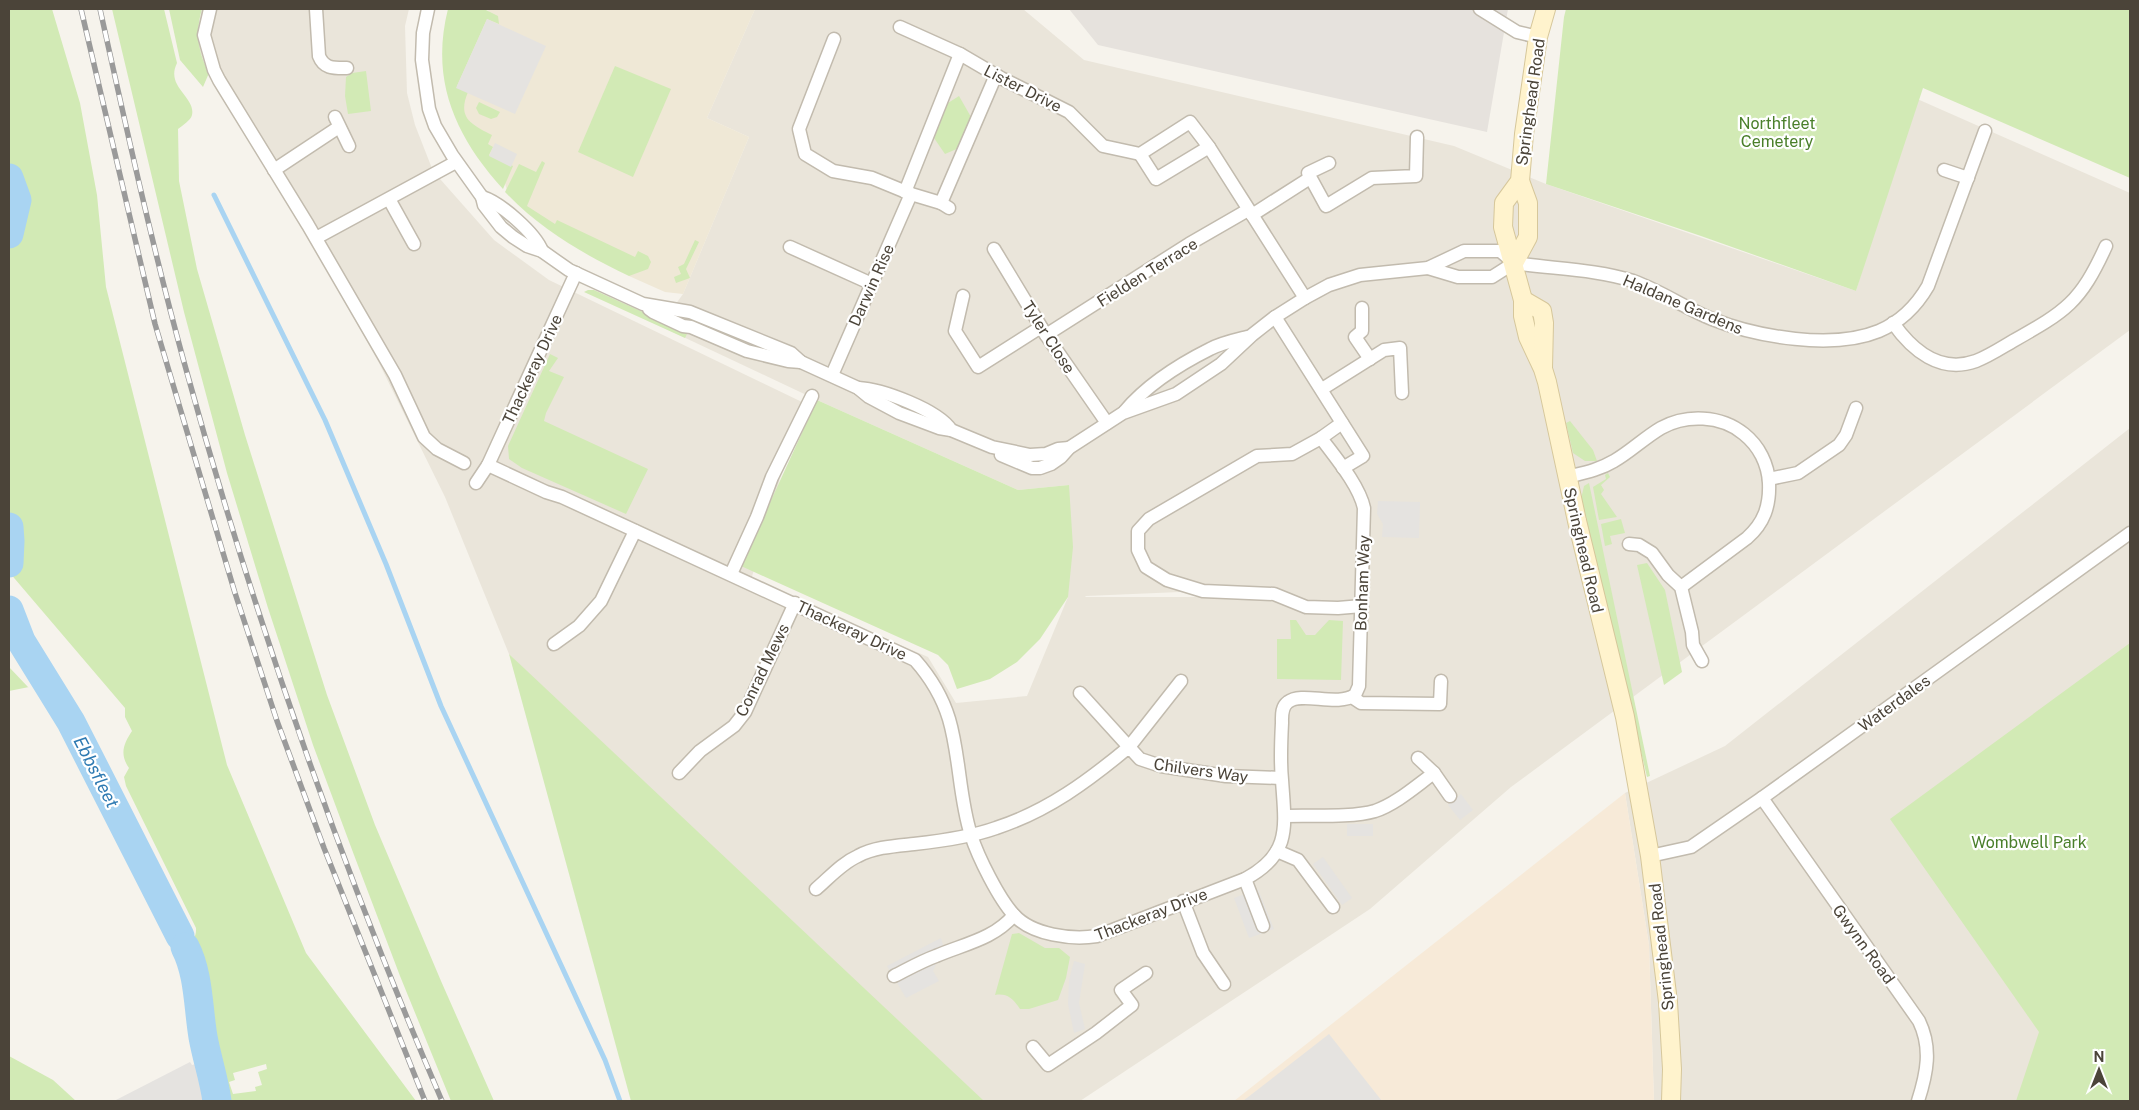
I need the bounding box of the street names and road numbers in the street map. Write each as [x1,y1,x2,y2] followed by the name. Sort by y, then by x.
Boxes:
[1512,37,1549,167] street label: Springhead Road
[981,61,1065,116] street label: Lister Drive
[1093,234,1201,311] street label: Fielden Terrace
[845,241,898,329] street label: Darwin Rise
[1620,271,1746,338] street label: Haldane Gardens
[1018,297,1079,377] street label: Tyler Close
[499,311,566,427] street label: Thackeray Drive
[1560,486,1607,615] street label: Springhead Road
[1351,534,1374,631] street label: Bonham Way
[794,597,910,664] street label: Thackeray Drive
[732,621,793,720] street label: Conrad Mews
[1855,671,1934,736] street label: Waterdales
[1152,754,1250,787] street label: Chilvers Way
[1645,882,1678,1012] street label: Springhead Road
[1092,884,1210,945] street label: Thackeray Drive
[1829,901,1899,988] street label: Gwynn Road

